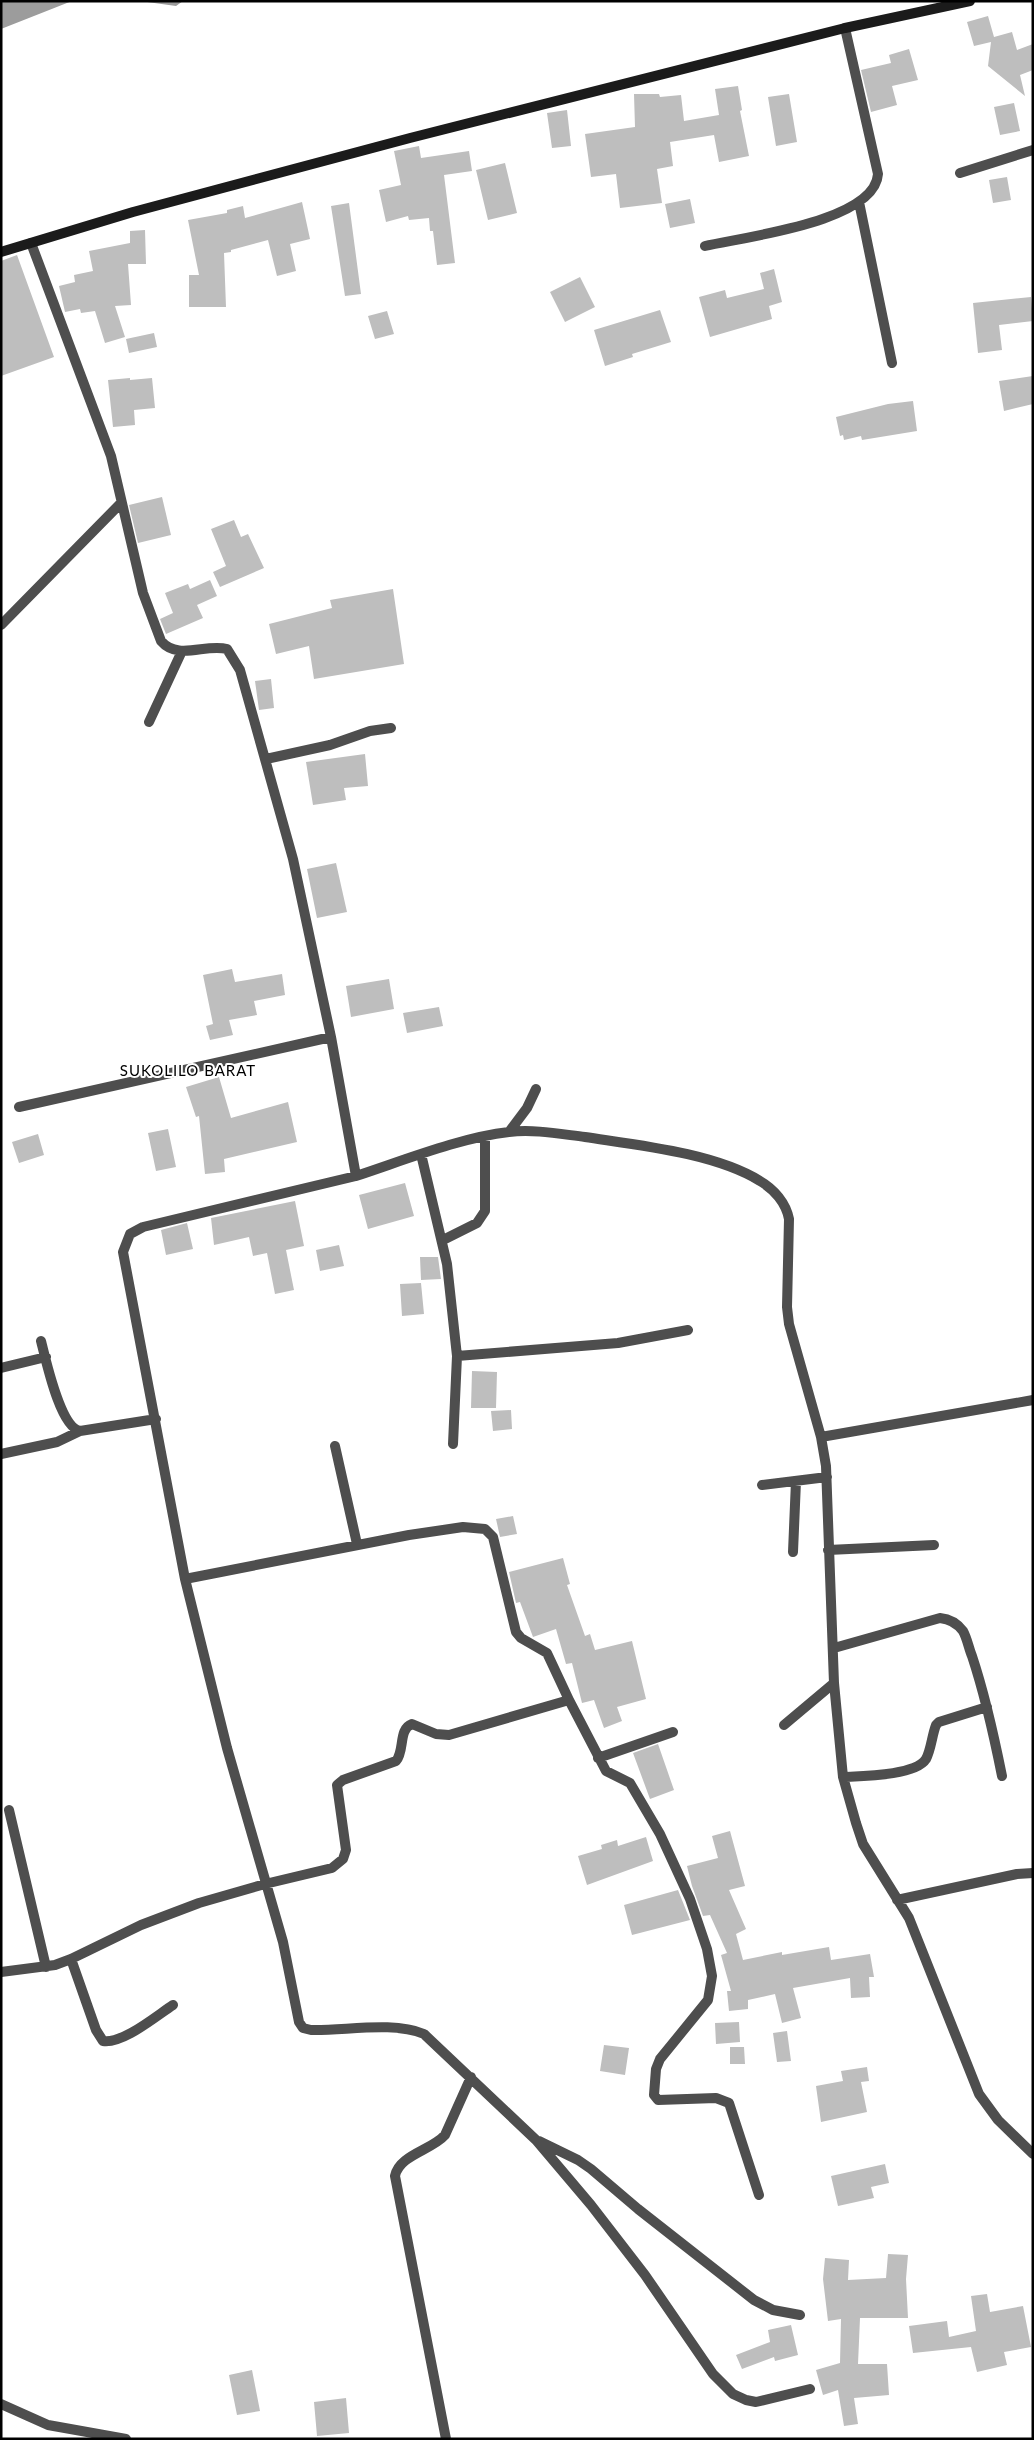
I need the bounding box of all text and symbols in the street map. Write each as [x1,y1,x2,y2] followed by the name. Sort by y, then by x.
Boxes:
[120,1061,256,1079] district label: SUKOLILO BARAT

